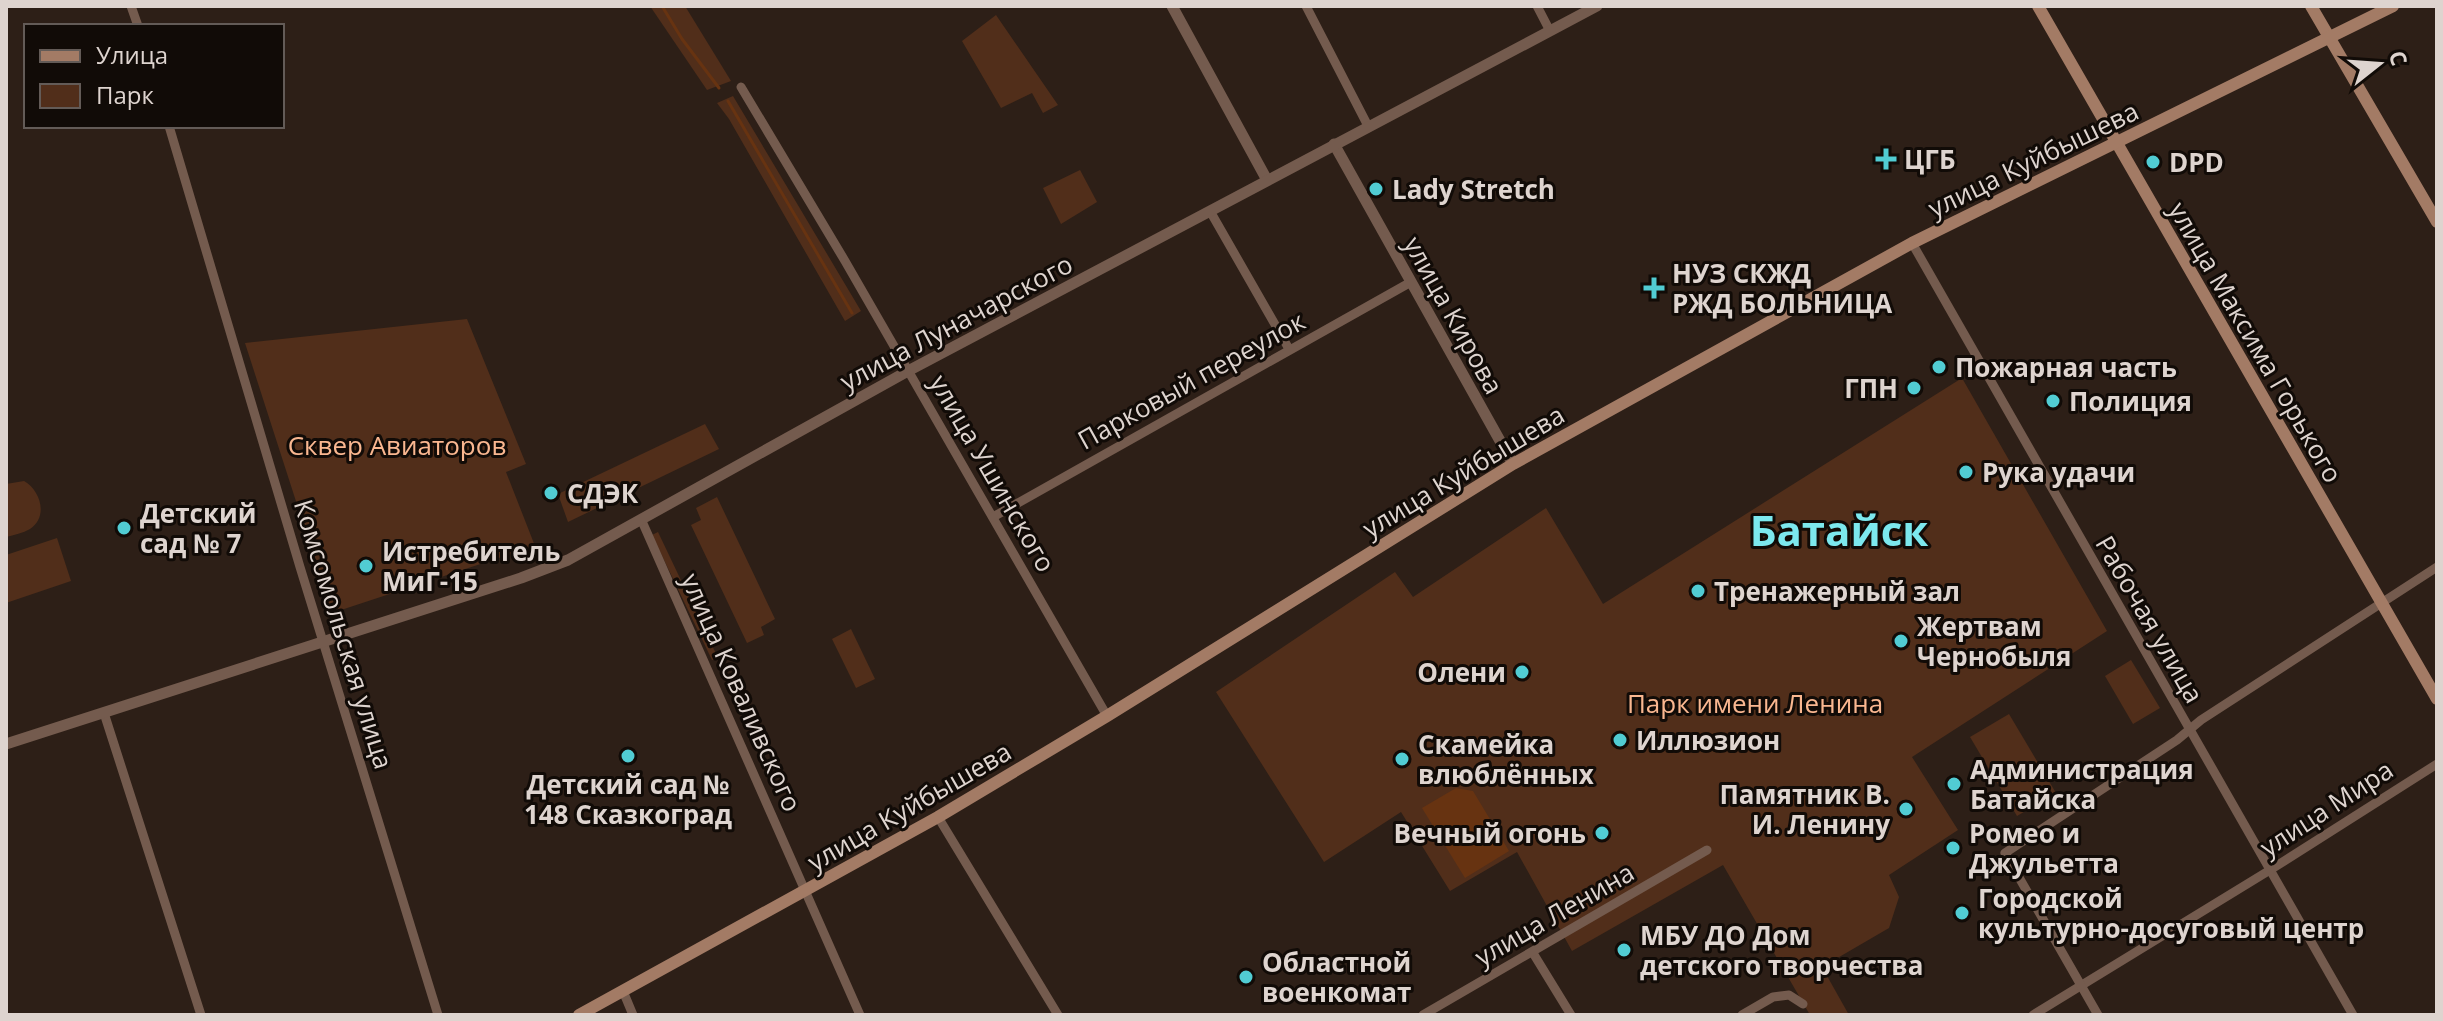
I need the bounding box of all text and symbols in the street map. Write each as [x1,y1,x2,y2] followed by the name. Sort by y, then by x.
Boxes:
[24,24,284,128] legend
[2339,24,2419,104] north arrow
[96,38,168,71] text: Улица
[2383,47,2415,69] text: С
[96,78,154,111] text: Парк
[1922,92,2144,226] street label: улица Куйбышева
[1904,141,1955,177] place label: ЦГБ
[2169,144,2224,180] place label: DPD
[1875,148,1897,170] marker: ЦГБ
[2144,153,2162,171] marker: DPD
[1392,171,1555,207] place label: Lady Stretch
[1367,180,1385,198] marker: Lady Stretch
[2161,195,2351,489] street label: улица Максима Горького
[1396,230,1512,400] street label: улица Кирова
[833,245,1079,399] street label: улица Луначарского
[1672,255,1892,321] place label: НУЗ СКЖД РЖД БОЛЬНИЦА
[1643,277,1665,299] marker: НУЗ СКЖД РЖД БОЛЬНИЦА
[1071,302,1312,457] street label: Парковый переулок
[1955,349,2177,385] place label: Пожарная часть
[1930,358,1948,376] marker: Пожарная часть
[922,368,1064,578] street label: улица Ушинского
[1844,370,1898,406] place label: ГПН
[1905,379,1923,397] marker: ГПН
[2069,383,2192,419] place label: Полиция
[2044,392,2062,410] marker: Полиция
[1355,396,1571,546] street label: улица Куйбышева
[288,427,506,463] park label: Сквер Авиаторов
[1982,454,2135,490] place label: Рука удачи
[1957,463,1975,481] marker: Рука удачи
[567,475,639,511] place label: СДЭК
[542,484,560,502] marker: СДЭК
[140,495,257,561] place label: Детский сад № 7
[286,495,402,773] street label: Комсомольская улица
[1750,501,1928,558] district label: Батайск
[115,519,133,537] marker: Детский сад № 7
[2087,529,2213,709] street label: Рабочая улица
[382,533,560,599] place label: Истребитель МиГ-15
[357,557,375,575] marker: Истребитель МиГ-15
[673,567,811,817] street label: улица Коваливского
[1714,573,1960,609] place label: Тренажерный зал
[1689,582,1707,600] marker: Тренажерный зал
[1917,608,2072,674] place label: Жертвам Чернобыля
[1892,632,1910,650] marker: Жертвам Чернобыля
[1417,654,1506,690] place label: Олени
[1513,663,1531,681] marker: Олени
[1627,685,1883,721] park label: Парк имени Ленина
[1636,722,1780,758] place label: Иллюзион
[1418,726,1594,792] place label: Скамейка влюблённых
[1611,731,1629,749] marker: Иллюзион
[800,733,1018,879] street label: улица Куйбышева
[619,747,637,765] marker: Детский сад № 148 Сказкоград
[1393,750,1411,768] marker: Скамейка влюблённых
[1970,751,2194,817] place label: Администрация Батайска
[2252,751,2400,865] street label: улица Мира
[524,766,732,832] place label: Детский сад № 148 Сказкоград
[1945,775,1963,793] marker: Администрация Батайска
[1720,776,1890,842] place label: Памятник В. И. Ленину
[1897,800,1915,818] marker: Памятник В. И. Ленину
[1394,815,1586,851] place label: Вечный огонь
[1969,815,2119,881] place label: Ромео и Джульетта
[1593,824,1611,842] marker: Вечный огонь
[1944,839,1962,857] marker: Ромео и Джульетта
[1468,854,1640,974] street label: улица Ленина
[1978,880,2364,946] place label: Городской культурно-досуговый центр
[1953,904,1971,922] marker: Городской культурно-досуговый центр
[1640,917,1923,983] place label: МБУ ДО Дом детского творчества
[1615,941,1633,959] marker: МБУ ДО Дом детского творчества
[1262,944,1411,1010] place label: Областной военкомат
[1237,968,1255,986] marker: Областной военкомат

